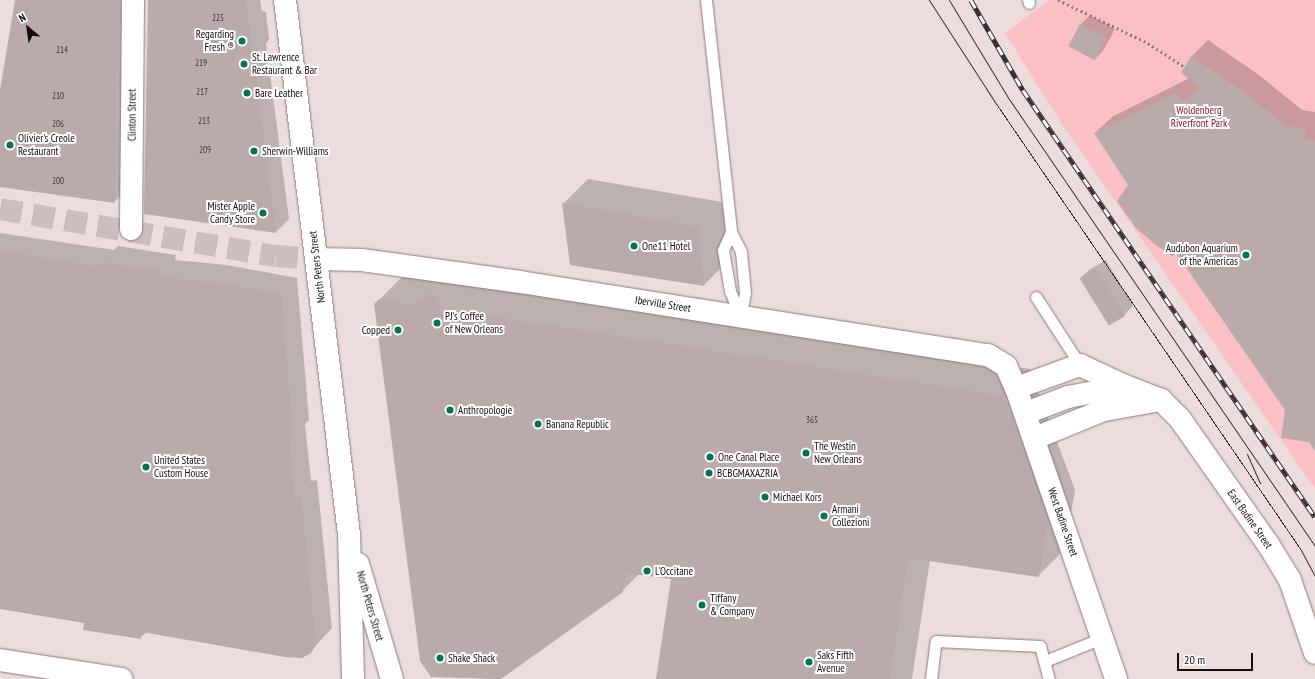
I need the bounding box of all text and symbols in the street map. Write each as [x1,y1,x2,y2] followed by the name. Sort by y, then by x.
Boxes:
[8,8,48,48] north arrow
[16,10,28,25] text: N
[212,13,224,23] house number: 225
[196,28,234,54] place label: Regarding Fresh ®
[237,36,247,46] marker: Regarding Fresh ®
[56,45,68,55] house number: 214
[252,51,317,77] place label: St. Lawrence Restaurant & Bar
[195,58,207,68] house number: 219
[239,59,249,69] marker: St. Lawrence Restaurant & Bar
[255,86,303,100] place label: Bare Leather
[196,87,208,97] house number: 217
[242,88,252,98] marker: Bare Leather
[125,89,139,141] street label: Clinton Street
[52,91,64,101] house number: 210
[1171,104,1227,130] park label: Woldenberg Riverfront Park
[198,116,210,126] house number: 213
[52,119,64,129] house number: 206
[18,132,75,158] place label: Olivier's Creole Restaurant
[5,140,15,150] marker: Olivier's Creole Restaurant
[262,144,329,158] place label: Sherwin-Williams
[199,145,211,155] house number: 209
[249,146,259,156] marker: Sherwin-Williams
[52,176,64,186] house number: 200
[207,200,255,226] place label: Mister Apple Candy Store
[258,208,268,218] marker: Mister Apple Candy Store
[306,230,328,304] street label: North Peters Street
[642,239,690,253] place label: One11 Hotel
[629,241,639,251] marker: One11 Hotel
[1165,242,1238,268] place label: Audubon Aquarium of the Americas
[1241,250,1251,260] marker: Audubon Aquarium of the Americas
[634,293,692,315] street label: Iberville Street
[445,310,503,336] place label: PJ's Coffee of New Orleans
[432,318,442,328] marker: PJ's Coffee of New Orleans
[362,323,390,337] place label: Copped
[393,325,403,335] marker: Copped
[458,403,512,417] place label: Anthropologie
[445,405,455,415] marker: Anthropologie
[806,415,818,425] house number: 365
[546,417,609,431] place label: Banana Republic
[533,419,543,429] marker: Banana Republic
[814,440,862,466] place label: The Westin New Orleans
[801,448,811,458] marker: The Westin New Orleans
[718,450,779,464] place label: One Canal Place
[705,452,715,462] marker: One Canal Place
[154,454,208,480] place label: United States Custom House
[141,462,151,472] marker: United States Custom House
[717,466,778,480] place label: BCBGMAXAZRIA
[704,468,714,478] marker: BCBGMAXAZRIA
[1045,486,1081,558] street label: West Badine Street
[1225,487,1275,551] street label: East Badine Street
[773,490,821,504] place label: Michael Kors
[760,492,770,502] marker: Michael Kors
[832,503,869,529] place label: Armani Collezioni
[819,511,829,521] marker: Armani Collezioni
[655,564,693,578] place label: L'Occitane
[642,566,652,576] marker: L'Occitane
[354,569,386,643] street label: North Peters Street
[710,592,754,618] place label: Tiffany & Company
[697,600,707,610] marker: Tiffany & Company
[1179,645,1255,671] scale bar
[817,649,854,675] place label: Saks Fifth Avenue
[448,651,495,665] place label: Shake Shack
[1184,652,1205,667] text: 20 m
[435,653,445,663] marker: Shake Shack
[804,657,814,667] marker: Saks Fifth Avenue

